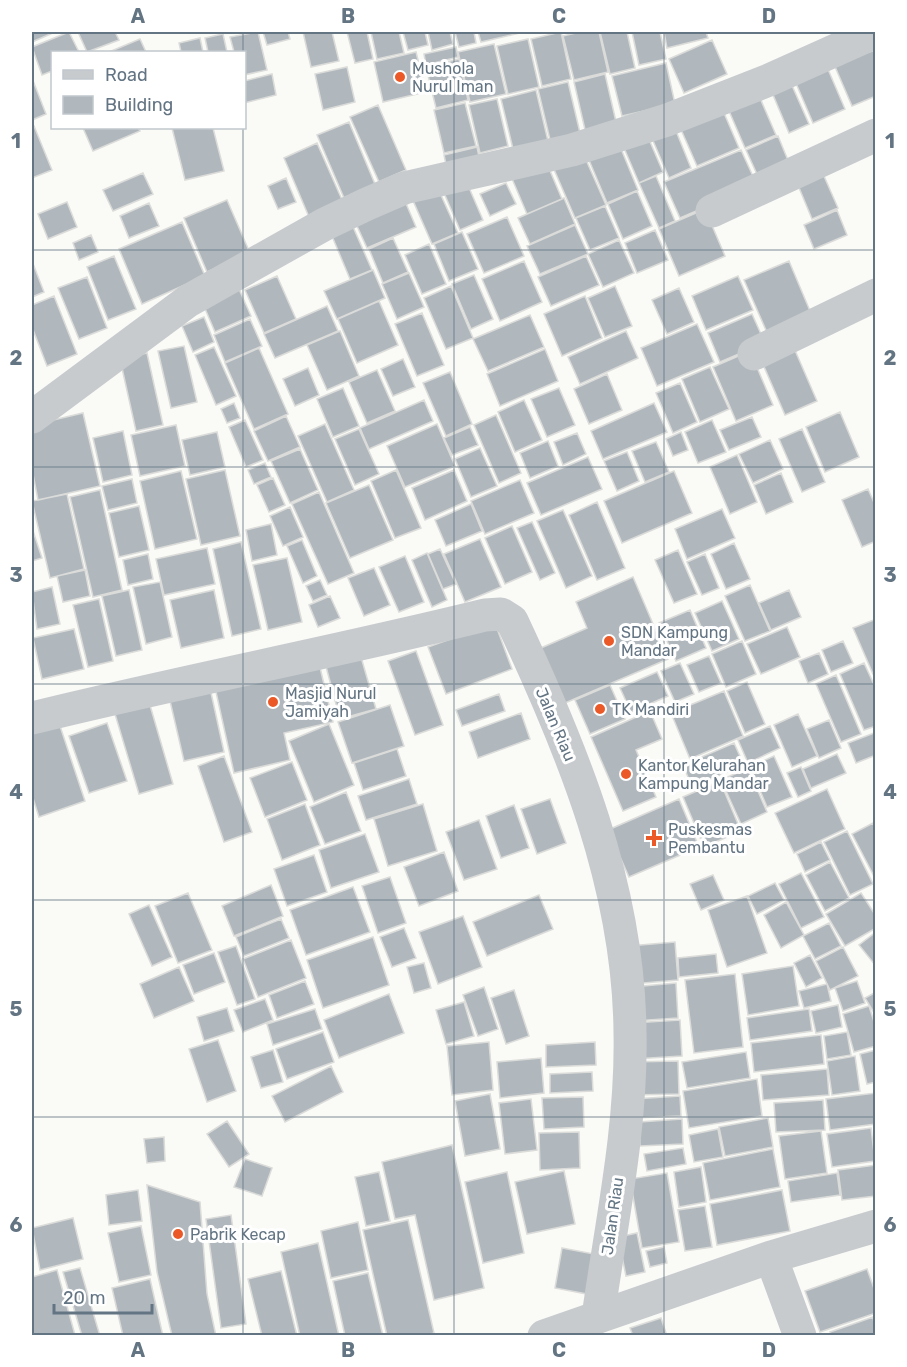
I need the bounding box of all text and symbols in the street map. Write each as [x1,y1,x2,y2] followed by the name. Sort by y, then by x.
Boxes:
[131,4,146,28] text: A
[341,4,355,28] text: B
[552,4,566,28] text: C
[762,4,776,28] text: D
[51,51,246,129] legend
[412,59,493,96] place label: Mushola Nurul Iman
[105,64,148,86] text: Road
[393,70,407,84] marker: Mushola Nurul Iman
[105,94,173,116] text: Building
[11,129,21,153] text: 1
[885,129,895,153] text: 1
[10,346,23,370] text: 2
[884,346,897,370] text: 2
[9,563,23,587] text: 3
[883,563,897,587] text: 3
[621,623,728,660] place label: SDN Kampung Mandar
[602,634,616,648] marker: SDN Kampung Mandar
[285,684,376,721] place label: Masjid Nurul Jamiyah
[532,685,580,764] street label: Jalan Riau
[266,695,280,709] marker: Masjid Nurul Jamiyah
[612,700,689,719] place label: TK Mandiri
[593,702,607,716] marker: TK Mandiri
[638,756,769,793] place label: Kantor Kelurahan Kampung Mandar
[619,767,633,781] marker: Kantor Kelurahan Kampung Mandar
[9,780,23,804] text: 4
[883,780,897,804] text: 4
[668,820,752,857] place label: Puskesmas Pembantu
[645,829,663,847] marker: Puskesmas Pembantu
[10,997,23,1021] text: 5
[884,997,897,1021] text: 5
[598,1176,627,1256] street label: Jalan Riau
[9,1213,23,1237] text: 6
[883,1213,897,1237] text: 6
[190,1225,286,1244] place label: Pabrik Kecap
[171,1227,185,1241] marker: Pabrik Kecap
[54,1277,152,1315] scale bar
[63,1287,105,1309] text: 20 m
[131,1338,146,1362] text: A
[341,1338,355,1362] text: B
[552,1338,566,1362] text: C
[762,1338,776,1362] text: D

